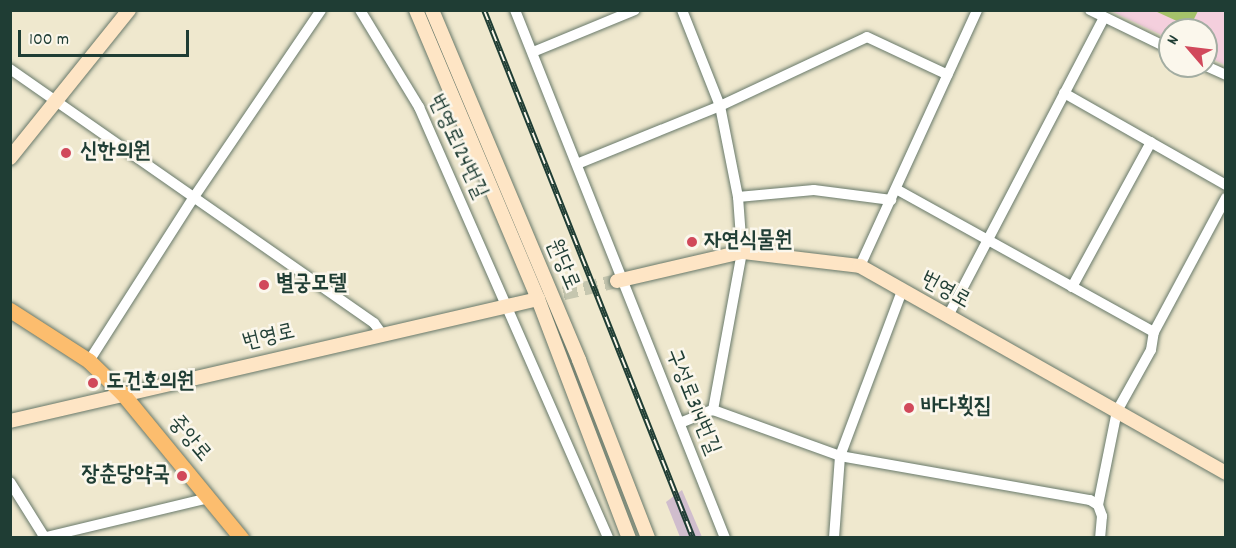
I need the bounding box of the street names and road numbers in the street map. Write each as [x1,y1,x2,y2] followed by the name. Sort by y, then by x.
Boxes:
[421,91,493,203] street label: 번영로124번길
[539,235,585,295] street label: 원당로
[915,267,975,315] street label: 번영로
[240,319,298,357] street label: 번영로
[659,345,725,459] street label: 구성로314번길
[162,410,216,468] street label: 중앙로

